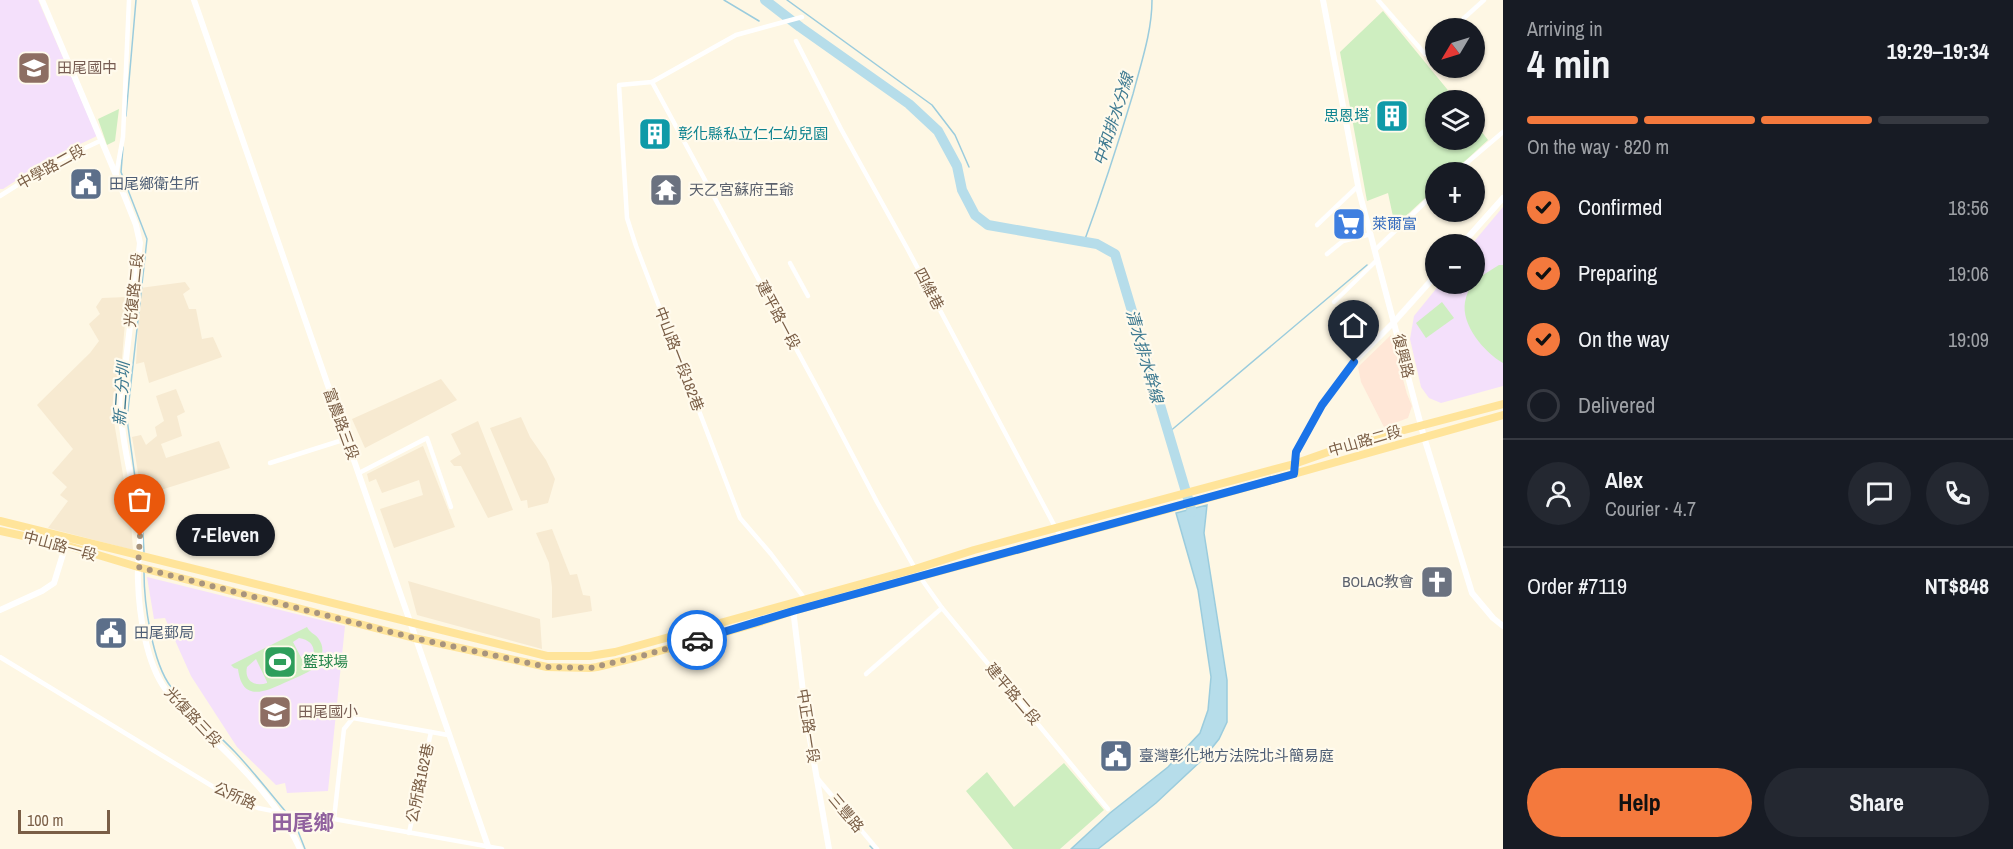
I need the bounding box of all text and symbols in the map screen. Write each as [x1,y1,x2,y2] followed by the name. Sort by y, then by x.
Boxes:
[1527,15,1603,42] text: Arriving in
[1425,18,1485,78] north arrow
[1425,18,1485,294] map controls
[1887,36,1989,66] text: 19:29–19:34
[1527,38,1611,90] text: 4 min
[16,50,52,86] school or university icon: 田尾國中
[57,57,117,78] place label: 田尾國中
[1088,68,1139,168] water label: 中和排水分線
[1425,90,1485,150] button: layers
[1374,98,1410,134] building icon: 思恩塔
[1324,105,1369,126] place label: 思恩塔
[637,116,673,152] building icon: 彰化縣私立仁仁幼兒園
[678,123,828,144] place label: 彰化縣私立仁仁幼兒園
[1527,133,1669,160] text: On the way · 820 m
[13,139,89,194] street label: 中學路二段
[1425,162,1485,222] button: +
[68,166,104,202] public building icon: 田尾鄉衛生所
[648,172,684,208] temple icon: 天乙宮蘇府王爺
[109,173,199,194] place label: 田尾鄉衛生所
[689,179,794,200] place label: 天乙宮蘇府王爺
[1527,191,1560,224] icon: check
[1578,192,1662,222] text: Confirmed
[1948,194,1989,221] text: 18:56
[1331,206,1367,242] supermarket icon: 萊爾富
[1372,213,1417,234] place label: 萊爾富
[1425,234,1485,294] button: −
[119,252,148,328] street label: 光復路二段
[1527,257,1560,290] icon: check
[1578,258,1657,288] text: Preparing
[1948,260,1989,287] text: 19:06
[910,264,949,314] street label: 四維巷
[752,277,805,353] street label: 建平路一段
[1328,300,1379,362] pin
[650,303,709,414] street label: 中山路一段182巷
[1121,307,1169,407] water label: 清水排水幹線
[1337,309,1370,342] icon: home
[1527,323,1560,356] icon: check
[1578,324,1669,354] text: On the way
[1948,326,1989,353] text: 19:09
[1388,331,1419,380] street label: 復興路
[108,359,134,427] water label: 新二分圳
[319,385,364,463] street label: 富農路三段
[1578,390,1655,420] text: Delivered
[1326,420,1404,461] street label: 中山路二段
[1527,462,1590,525] button: person
[1848,462,1911,525] button: chat
[1926,462,1989,525] button: phone
[1605,465,1643,495] text: Alex
[114,474,165,536] pin
[123,483,156,516] icon: bag
[1605,495,1696,522] text: Courier · 4.7
[176,515,275,557] callout: 7-Eleven
[192,521,259,548] text: 7-Eleven
[21,526,99,565] street label: 中山路一段
[1419,564,1455,600] church icon: BOLAC教會
[1342,571,1414,592] place label: BOLAC教會
[1527,571,1627,601] text: Order #7119
[1925,571,1989,601] text: NT$848
[667,610,727,670] courier
[93,615,129,651] public building icon: 田尾郵局
[134,622,194,643] place label: 田尾郵局
[681,624,714,657] icon: car
[262,644,298,680] sports icon: 籃球場
[303,651,348,672] place label: 籃球場
[981,658,1046,729] street label: 建平路二段
[160,682,227,751] street label: 光復路三段
[792,687,825,765] street label: 中正路一段
[257,694,293,730] school or university icon: 田尾國小
[298,701,358,722] place label: 田尾國小
[1098,738,1134,774] public building icon: 臺灣彰化地方法院北斗簡易庭
[401,741,438,824] street label: 公所路162巷
[1139,745,1334,766] place label: 臺灣彰化地方法院北斗簡易庭
[1527,768,1752,837] button: Help
[1764,768,1989,837] button: Share
[210,777,260,814] street label: 公所路
[824,789,869,837] street label: 三豐路
[18,807,110,834] scale bar
[272,808,335,837] district label: 田尾鄉
[27,809,63,831] text: 100 m

